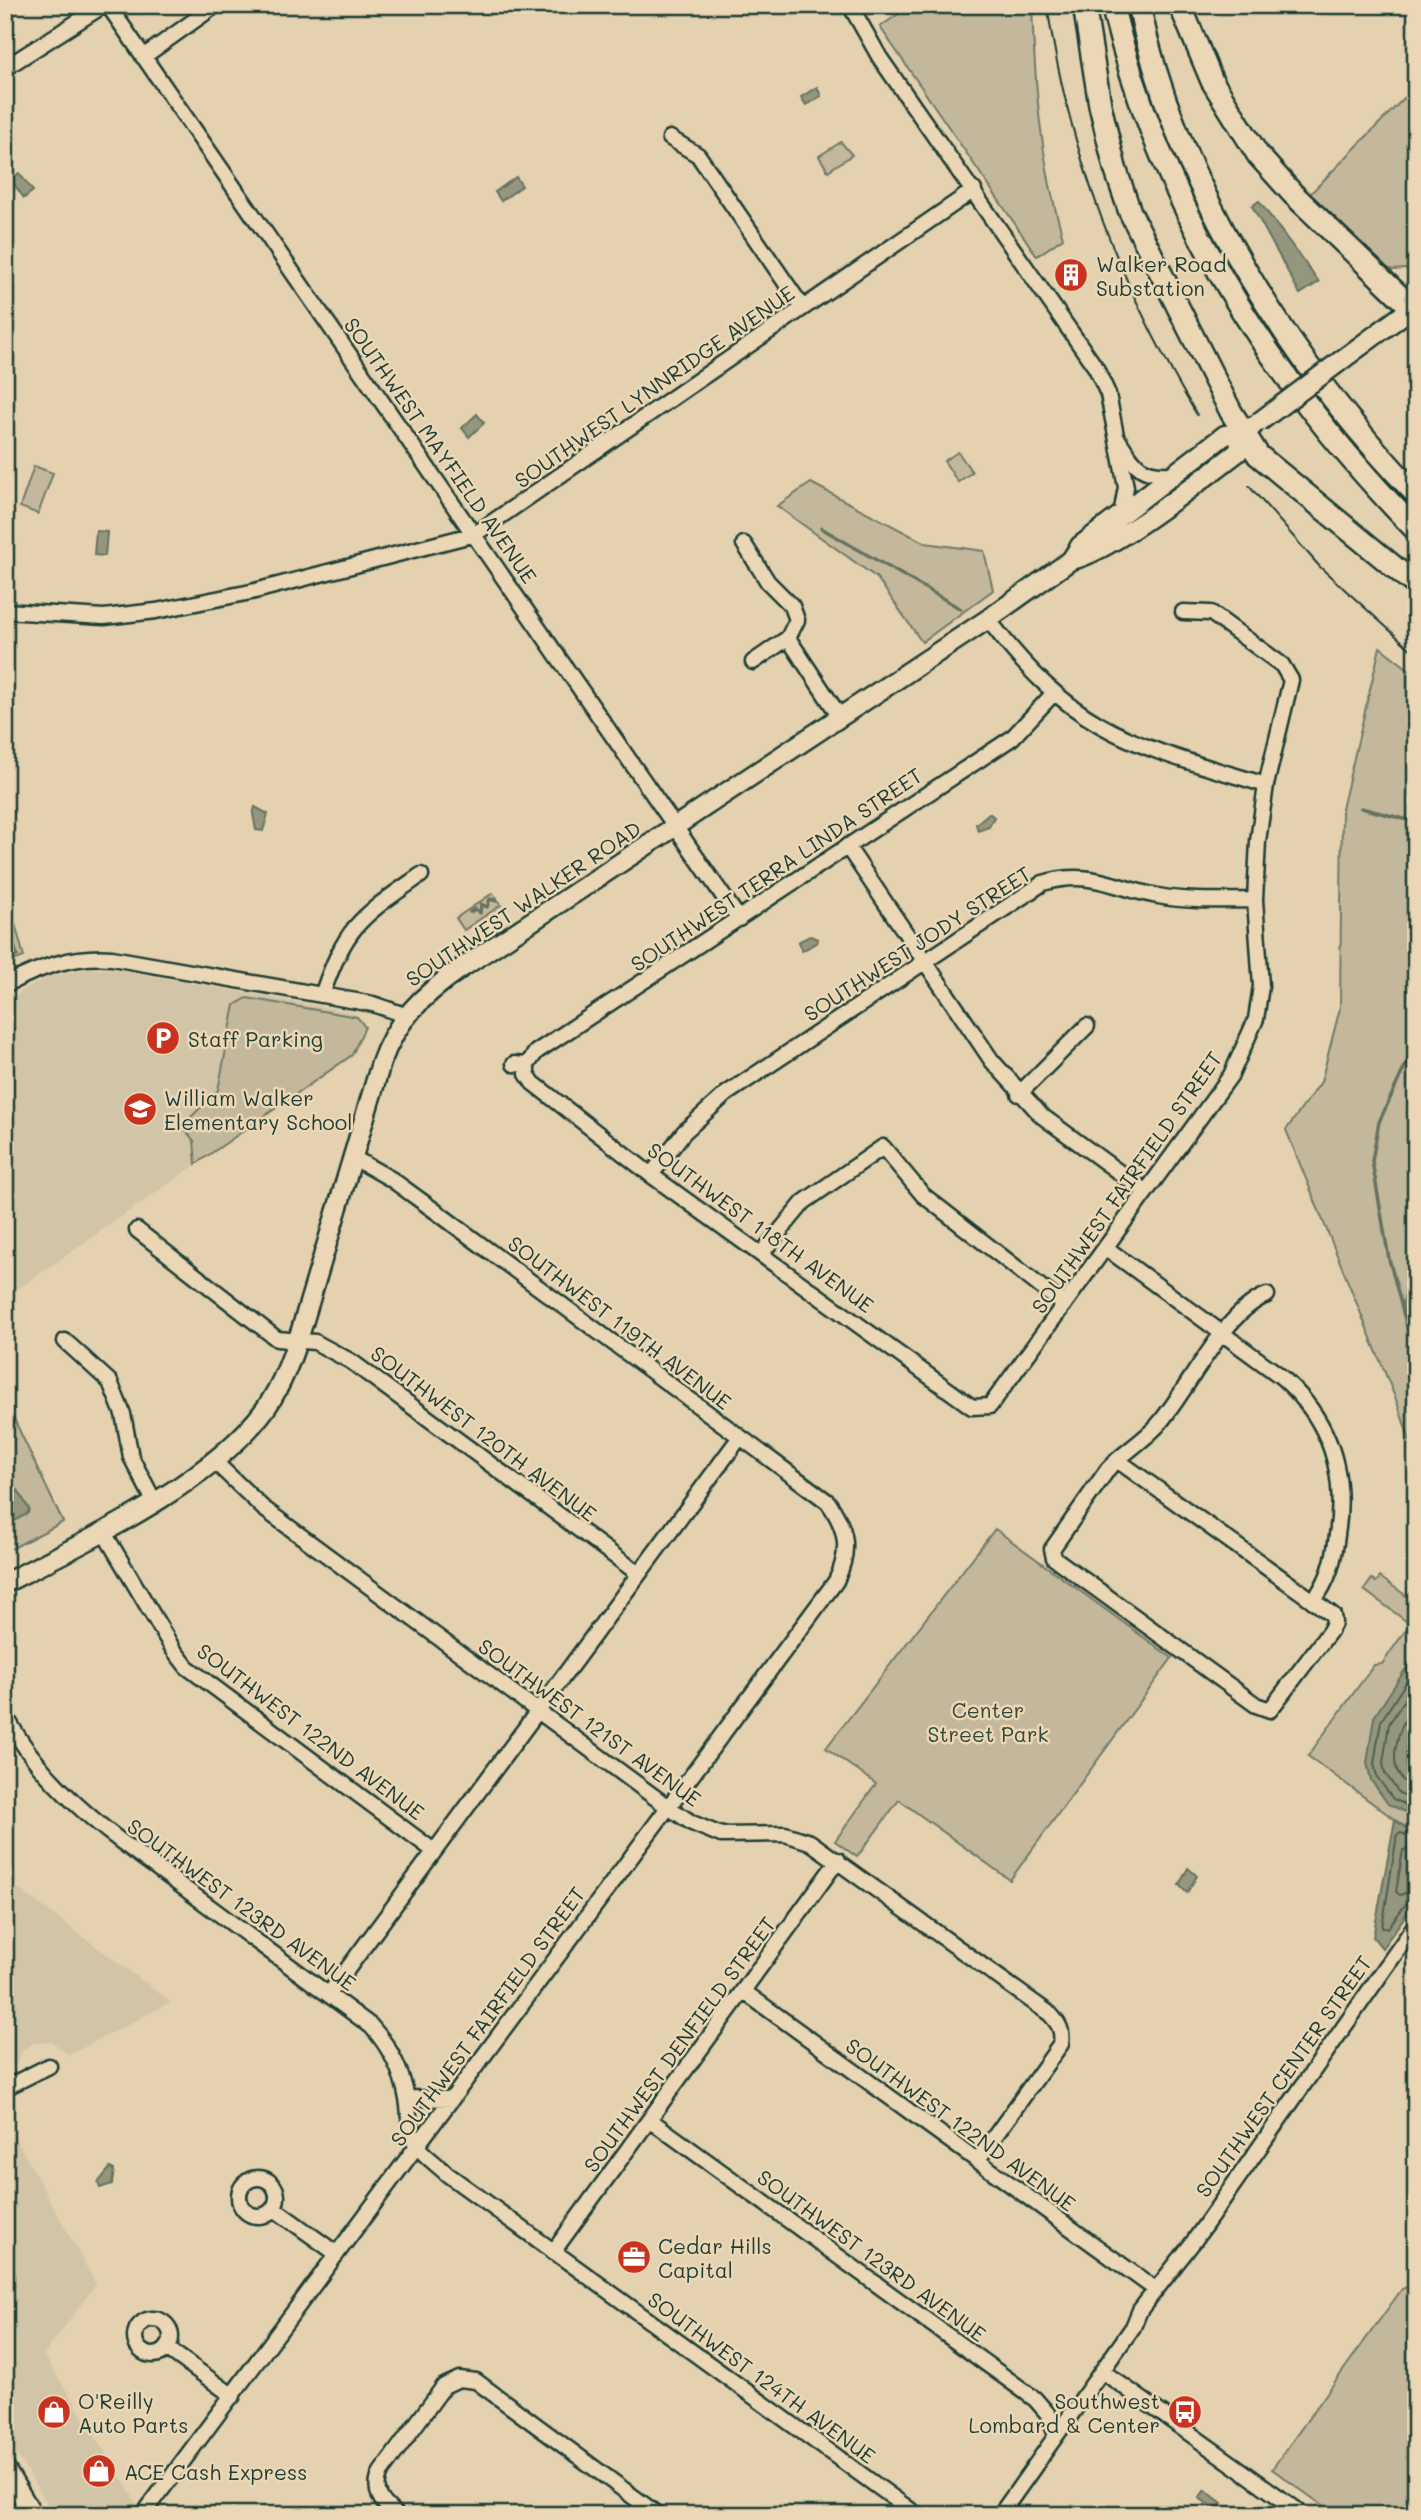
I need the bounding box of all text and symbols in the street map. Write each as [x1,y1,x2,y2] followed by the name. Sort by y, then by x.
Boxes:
[1096,250,1227,301] place label: Walker Road Substation
[1052,256,1090,294] building icon: Walker Road Substation
[509,279,799,493] street label: SOUTHWEST LYNNRIDGE AVENUE
[339,312,543,588] street label: SOUTHWEST MAYFIELD AVENUE
[625,761,927,977] street label: SOUTHWEST TERRA LINDA STREET
[400,814,646,992] street label: SOUTHWEST WALKER ROAD
[798,859,1036,1027] street label: SOUTHWEST JODY STREET
[144,1019,182,1057] parking icon: Staff Parking
[188,1025,323,1052] place label: Staff Parking
[1025,1046,1227,1318] street label: SOUTHWEST FAIRFIELD STREET
[164,1084,352,1135] place label: William Walker Elementary School
[121,1090,159,1128] school or university icon: William Walker Elementary School
[643,1136,879,1318] street label: SOUTHWEST 118TH AVENUE
[503,1229,737,1415] street label: SOUTHWEST 119TH AVENUE
[366,1339,602,1527] street label: SOUTHWEST 120TH AVENUE
[473,1632,707,1812] street label: SOUTHWEST 121ST AVENUE
[192,1637,430,1825] street label: SOUTHWEST 122ND AVENUE
[927,1696,1049,1747] park label: Center Street Park
[122,1812,362,1996] street label: SOUTHWEST 123RD AVENUE
[384,1881,590,2151] street label: SOUTHWEST FAIRFIELD STREET
[577,1911,781,2177] street label: SOUTHWEST DENFIELD STREET
[1189,1950,1377,2202] street label: SOUTHWEST CENTER STREET
[841,2031,1081,2217] street label: SOUTHWEST 122ND AVENUE
[752,2163,992,2347] street label: SOUTHWEST 123RD AVENUE
[658,2232,772,2283] place label: Cedar Hills Capital
[615,2238,653,2276] office icon: Cedar Hills Capital
[643,2285,881,2469] street label: SOUTHWEST 124TH AVENUE
[78,2387,188,2438] place label: O'Reilly Auto Parts
[968,2387,1160,2438] place label: Southwest Lombard & Center
[35,2393,73,2431] shop icon: O'Reilly Auto Parts
[1166,2393,1204,2431] bus stop icon: Southwest Lombard & Center
[80,2452,118,2490] shop icon: ACE Cash Express
[124,2458,308,2485] place label: ACE Cash Express

